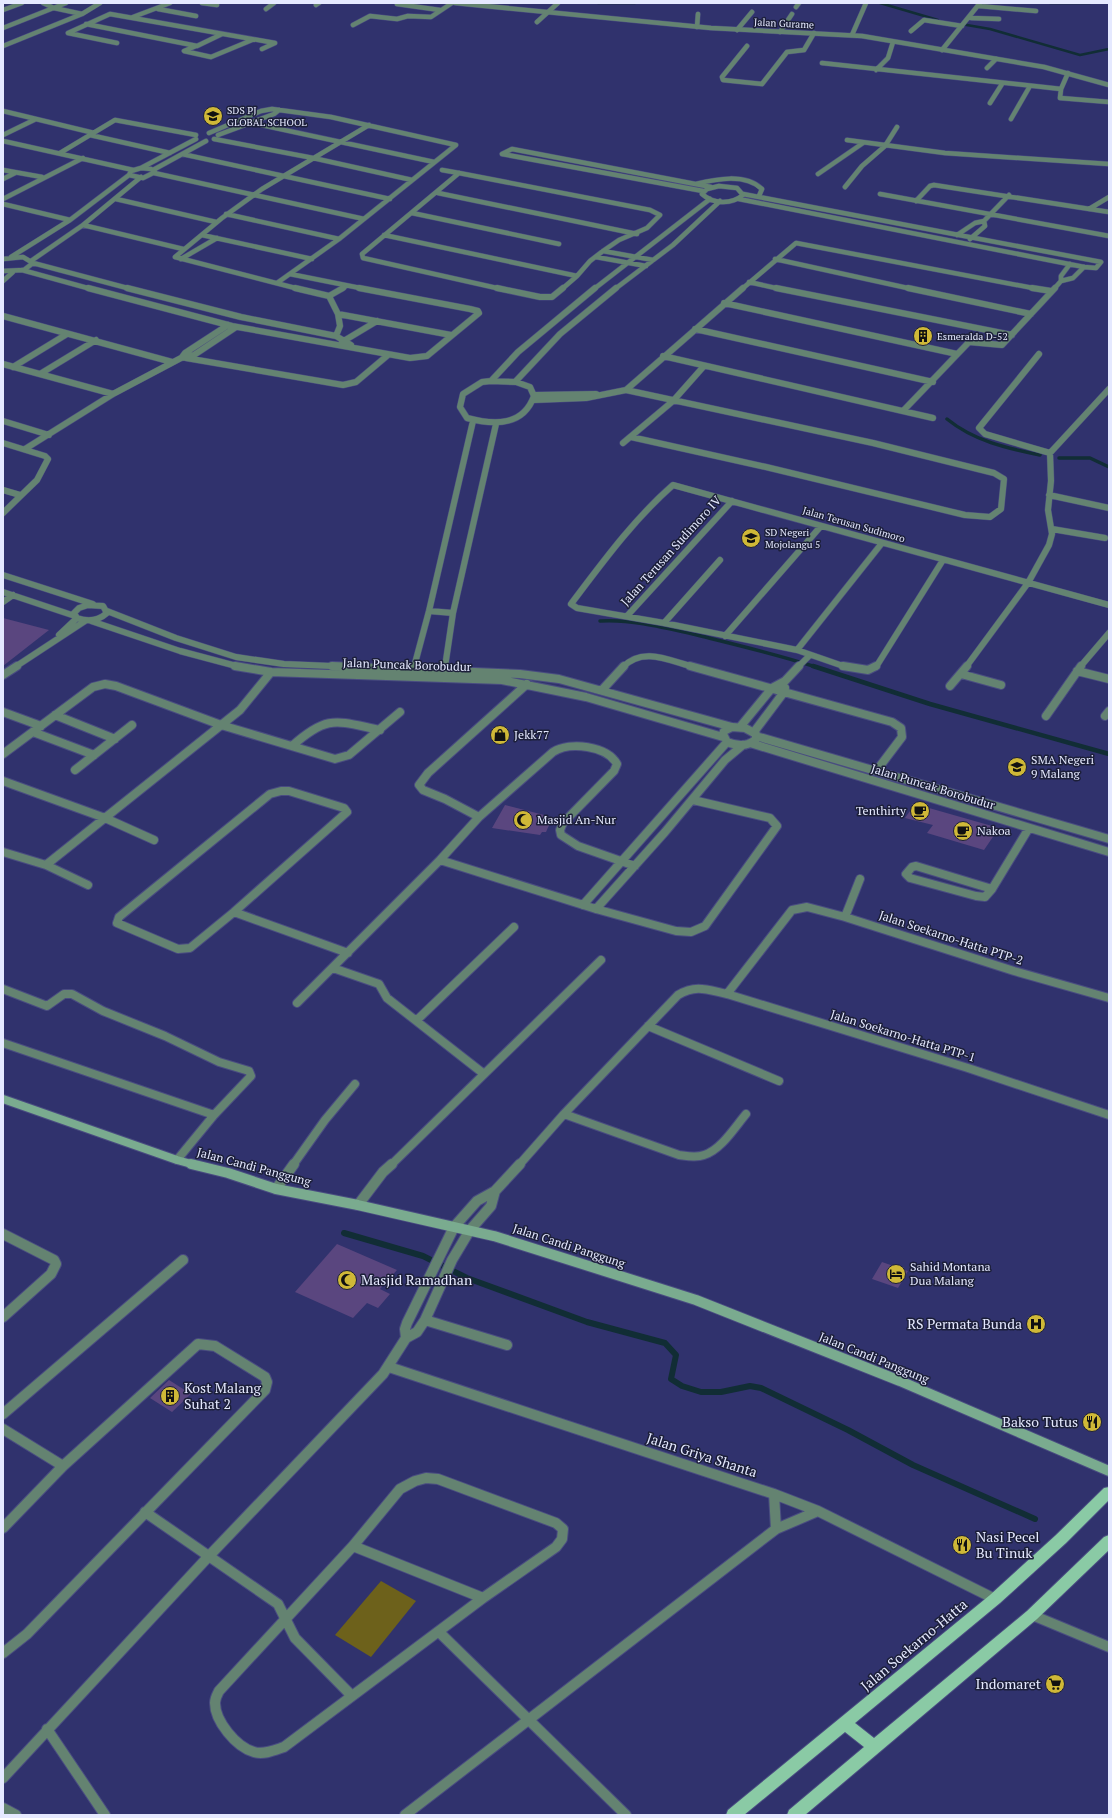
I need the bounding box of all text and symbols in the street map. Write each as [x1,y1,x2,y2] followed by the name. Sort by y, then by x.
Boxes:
[754,15,814,32] street label: Jalan Gurame
[227,104,307,129] place label: SDS PJ GLOBAL SCHOOL
[202,105,224,127] school or university icon: SDS PJ GLOBAL SCHOOL
[912,325,934,347] building icon: Esmeralda D-52
[937,330,1008,343] place label: Esmeralda D-52
[617,492,724,609] street label: Jalan Terusan Sudimoro IV
[801,504,907,545] street label: Jalan Terusan Sudimoro
[765,526,820,551] place label: SD Negeri Mojolangu 5
[740,527,762,549] school or university icon: SD Negeri Mojolangu 5
[342,655,472,674] street label: Jalan Puncak Borobudur
[489,724,511,746] shop icon: Jekk77
[514,727,549,742] place label: Jekk77
[1031,752,1094,781] place label: SMA Negeri 9 Malang
[1006,756,1028,778] school or university icon: SMA Negeri 9 Malang
[869,761,997,813] street label: Jalan Puncak Borobudur
[909,800,931,822] cafe icon: Tenthirty
[856,803,907,818] place label: Tenthirty
[512,809,534,831] mosque icon: Masjid An-Nur
[537,812,616,827] place label: Masjid An-Nur
[952,820,974,842] cafe icon: Nakoa
[977,823,1011,838] place label: Nakoa
[877,907,1025,968] street label: Jalan Soekarno-Hatta PTP-2
[829,1006,977,1065] street label: Jalan Soekarno-Hatta PTP-1
[196,1144,313,1189] street label: Jalan Candi Panggung
[511,1220,628,1271] street label: Jalan Candi Panggung
[910,1259,991,1288] place label: Sahid Montana Dua Malang
[885,1263,907,1285] hotel icon: Sahid Montana Dua Malang
[336,1269,358,1291] mosque icon: Masjid Ramadhan
[361,1270,473,1289] place label: Masjid Ramadhan
[1025,1313,1047,1335] hospital icon: RS Permata Bunda
[907,1314,1022,1333] place label: RS Permata Bunda
[817,1329,932,1387] street label: Jalan Candi Panggung
[184,1378,262,1413] place label: Kost Malang Suhat 2
[159,1385,181,1407] building icon: Kost Malang Suhat 2
[1081,1411,1103,1433] restaurant icon: Bakso Tutus
[1002,1412,1078,1431] place label: Bakso Tutus
[645,1428,760,1481] street label: Jalan Griya Shanta
[976,1527,1040,1562] place label: Nasi Pecel Bu Tinuk
[951,1534,973,1556] restaurant icon: Nasi Pecel Bu Tinuk
[856,1594,971,1695] street label: Jalan Soekarno-Hatta
[1044,1673,1066,1695] supermarket icon: Indomaret
[975,1674,1042,1693] place label: Indomaret

